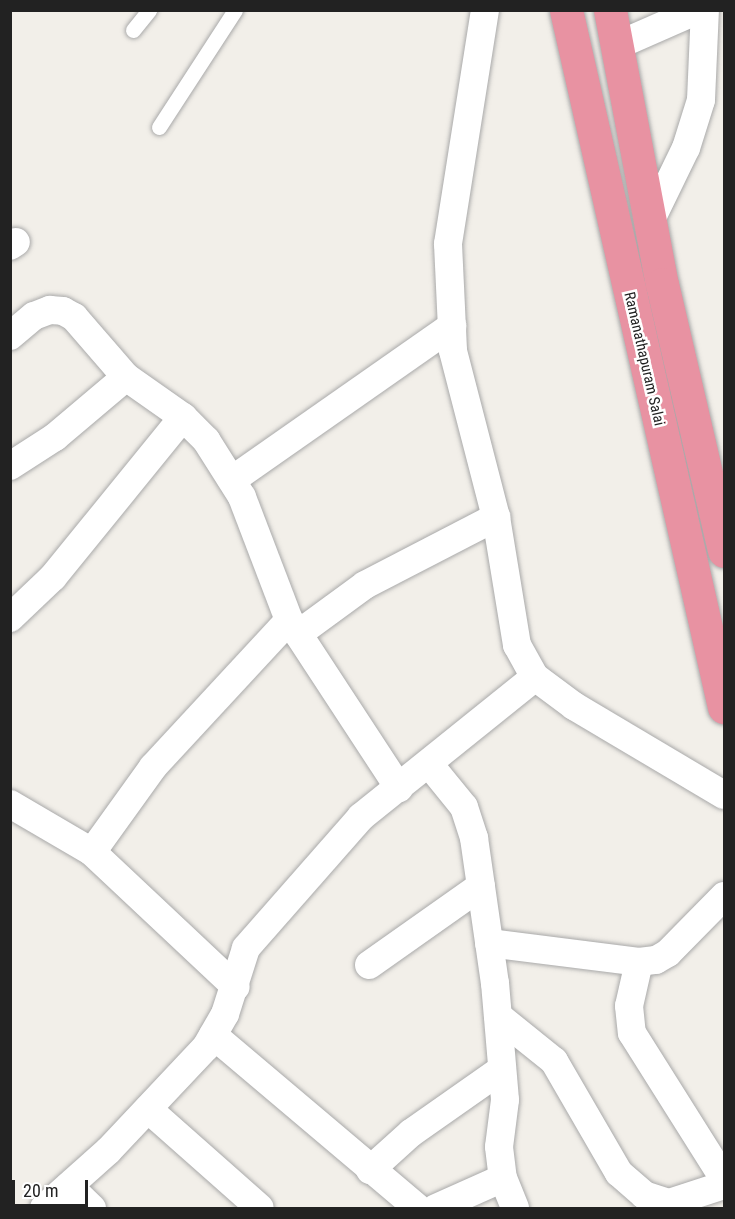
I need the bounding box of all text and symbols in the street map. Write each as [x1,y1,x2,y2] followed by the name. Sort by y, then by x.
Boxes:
[620,290,668,428] street label: Ramanathapuram Salai
[15,1168,92,1206] scale bar
[23,1180,58,1201] text: 20 m

